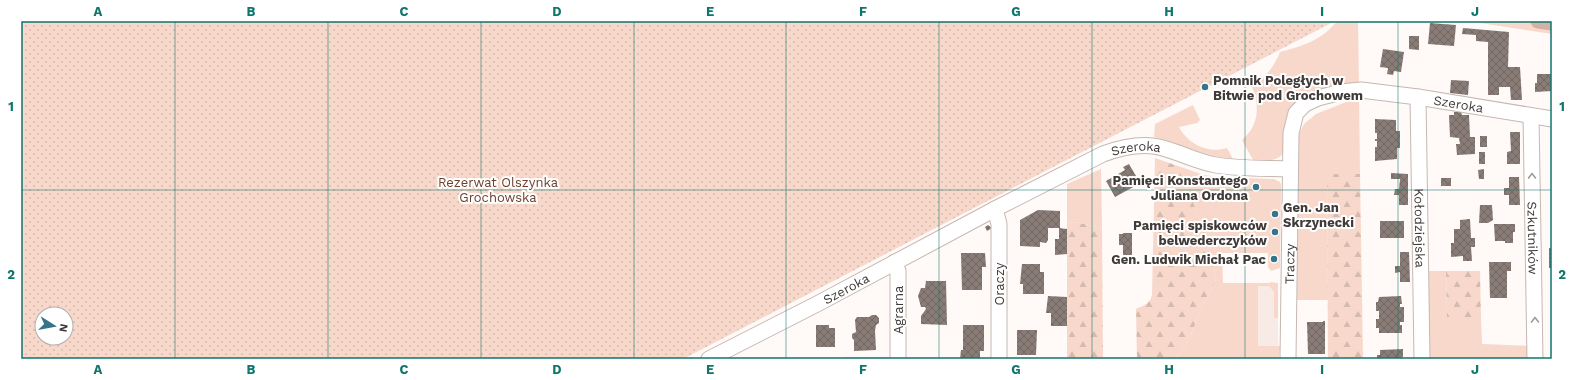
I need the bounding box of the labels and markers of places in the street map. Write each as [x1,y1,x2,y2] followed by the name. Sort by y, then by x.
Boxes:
[1213,73,1363,103] place label: Pomnik Poległych w Bitwie pod Grochowem
[1200,82,1210,92] marker: Pomnik Poległych w Bitwie pod Grochowem
[1113,173,1248,203] place label: Pamięci Konstantego Juliana Ordona
[1251,182,1261,192] marker: Pamięci Konstantego Juliana Ordona
[1283,200,1354,230] place label: Gen. Jan Skrzynecki
[1270,209,1280,219] marker: Gen. Jan Skrzynecki
[1133,218,1267,248] place label: Pamięci spiskowców belwederczyków
[1270,227,1280,237] marker: Pamięci spiskowców belwederczyków
[1111,252,1267,267] place label: Gen. Ludwik Michał Pac
[1269,254,1279,264] marker: Gen. Ludwik Michał Pac

